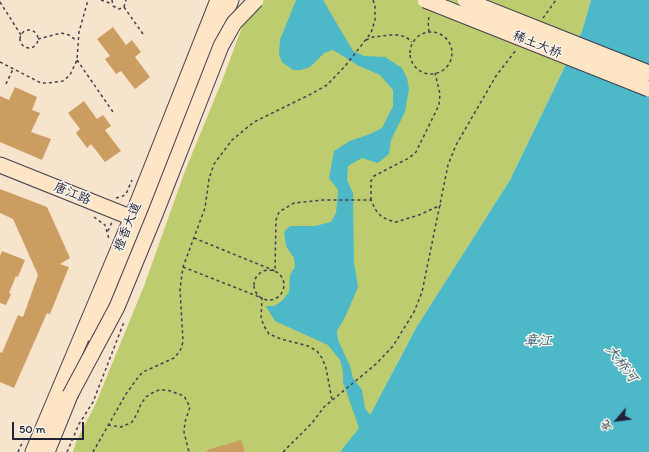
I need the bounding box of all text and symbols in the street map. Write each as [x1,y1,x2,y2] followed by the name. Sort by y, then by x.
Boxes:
[510,28,564,62] street label: 稀土大桥
[51,179,93,209] street label: 唐江路
[111,200,145,254] street label: 橙香大道
[524,333,552,349] water label: 章江
[602,342,640,386] water label: 大桥河
[597,400,637,440] north arrow
[14,414,86,440] scale bar
[598,418,614,434] text: 北
[19,422,45,436] text: 50 m

